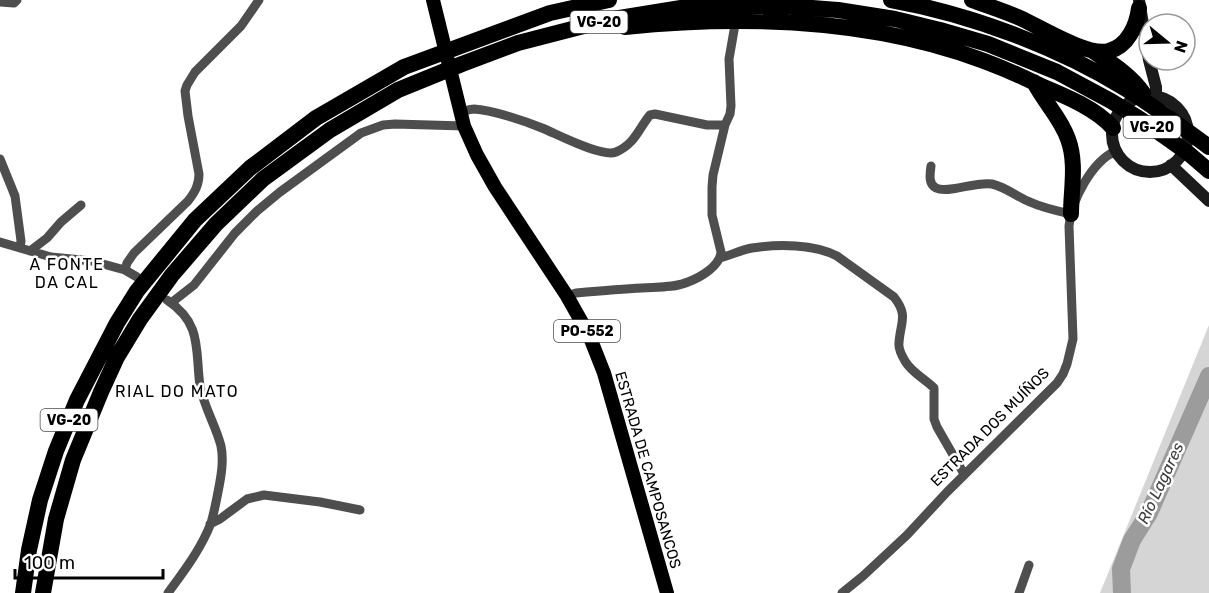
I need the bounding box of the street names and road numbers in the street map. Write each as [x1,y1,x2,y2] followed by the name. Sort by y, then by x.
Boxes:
[570,11,628,33] road number: VG-20
[1124,116,1180,138] road number: VG-20
[554,320,620,342] road number: PO-552
[927,364,1053,490] street label: ESTRADA DOS MUÍÑOS
[611,369,685,571] street label: ESTRADA DE CAMPOSANCOS
[40,409,98,431] road number: VG-20

